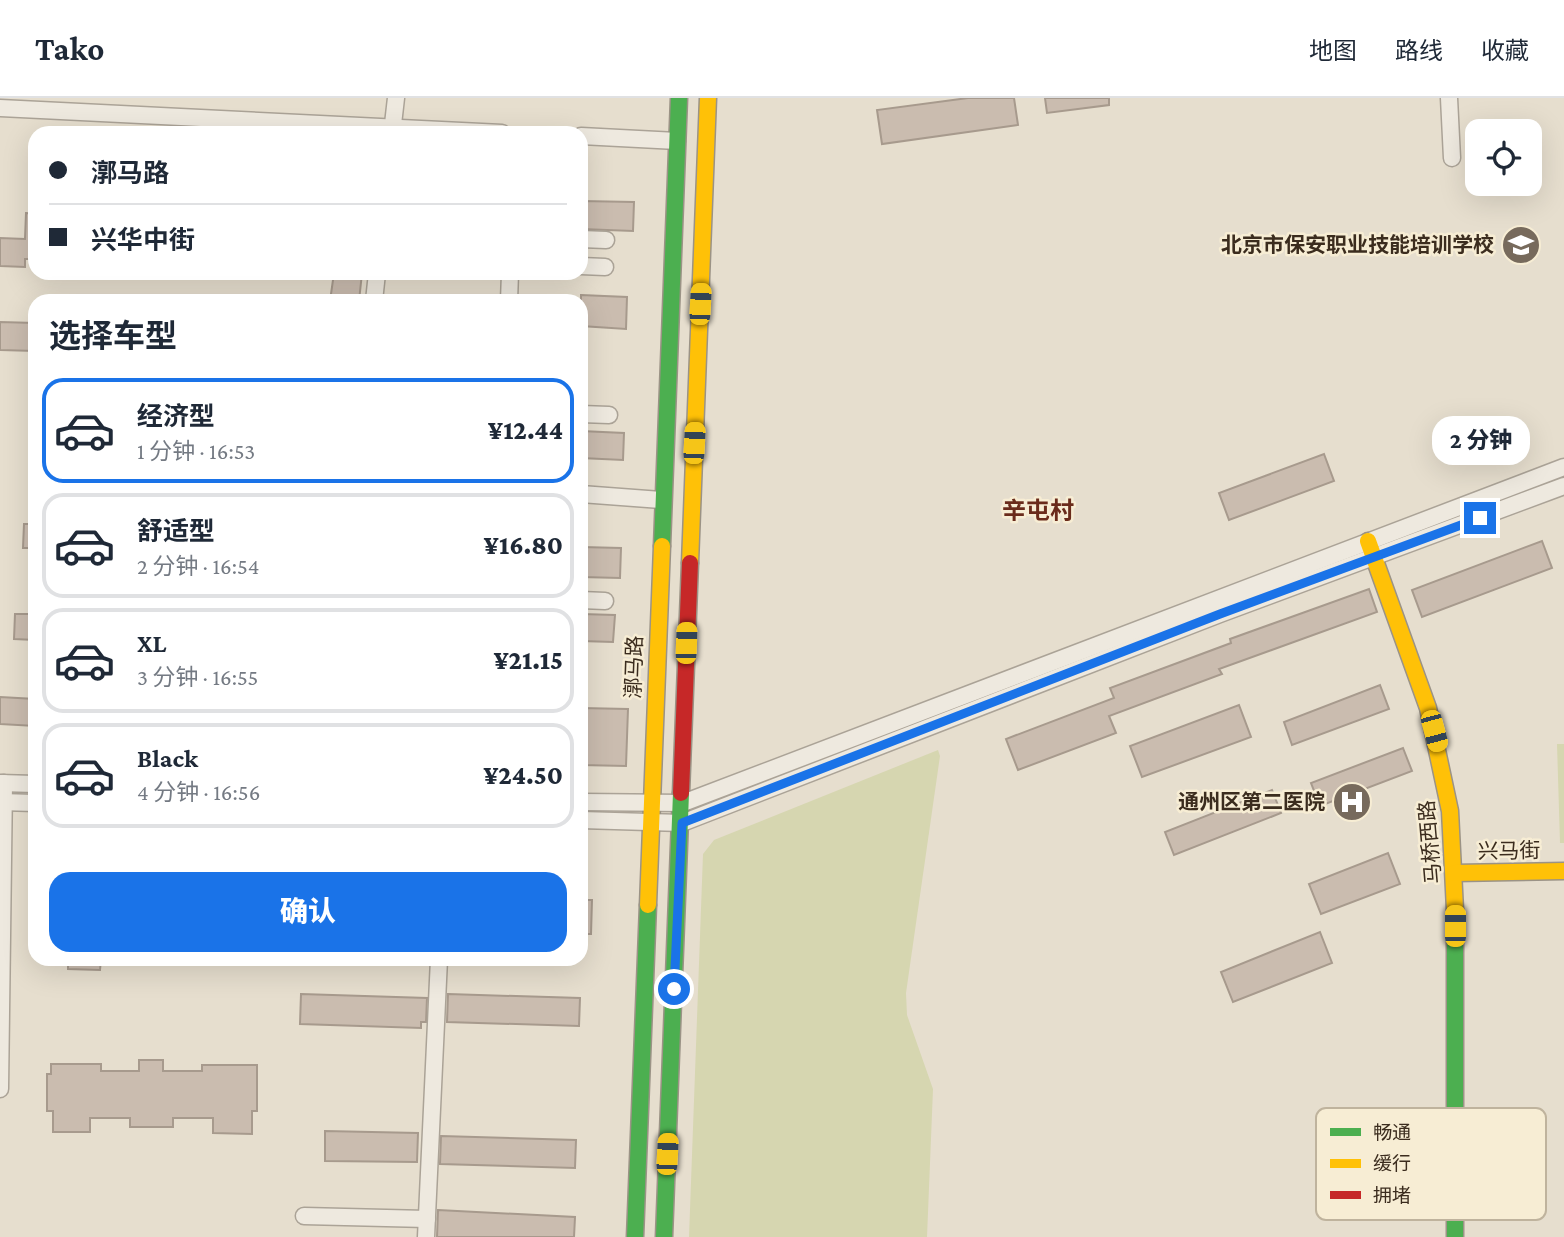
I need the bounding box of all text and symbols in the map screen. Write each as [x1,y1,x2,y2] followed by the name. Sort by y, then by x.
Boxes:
[35,30,104,67] text: Tako
[1309,37,1357,64] text: 地图
[1395,37,1443,64] text: 路线
[1481,37,1529,64] text: 收藏
[1465,119,1542,196] map controls
[1465,119,1542,196] button: locate
[91,159,169,188] text: 漷马路
[1500,224,1542,266] school or university icon: 北京市保安职业技能培训学校
[91,226,195,255] text: 兴华中街
[1221,233,1494,257] place label: 北京市保安职业技能培训学校
[689,282,712,326] car
[49,318,177,354] text: 选择车型
[53,399,116,462] icon: car
[137,402,215,431] text: 经济型
[488,416,563,445] text: ¥12.44
[1431,416,1529,466] callout: 2 分钟
[683,421,706,465] car
[1450,427,1512,453] text: 2 分钟
[137,438,255,464] text: 1 分钟 · 16:53
[1002,497,1074,524] district label: 辛屯村
[1464,502,1496,534] route end
[53,514,116,577] icon: car
[137,517,215,546] text: 舒适型
[484,531,563,560] text: ¥16.80
[137,553,260,579] text: 2 分钟 · 16:54
[675,622,698,664] car
[53,629,116,692] icon: car
[137,629,166,658] text: XL
[621,635,647,699] street label: 漷马路
[493,646,563,675] text: ¥21.15
[137,664,258,690] text: 3 分钟 · 16:55
[1419,708,1450,754] car
[53,744,116,807] icon: car
[137,744,198,773] text: Black
[483,761,563,790] text: ¥24.50
[137,779,260,805] text: 4 分钟 · 16:56
[1331,781,1373,823] hospital icon: 通州区第二医院
[1178,790,1325,814] place label: 通州区第二医院
[1414,799,1446,885] street label: 马桥西路
[1477,838,1541,864] street label: 兴马街
[49,872,567,952] button: 确认
[1445,905,1466,947] car
[658,973,690,1005] route start
[1316,1108,1546,1220] legend
[1373,1122,1411,1143] text: 畅通
[656,1132,679,1176] car
[1373,1153,1411,1174] text: 缓行
[1373,1185,1411,1206] text: 拥堵

